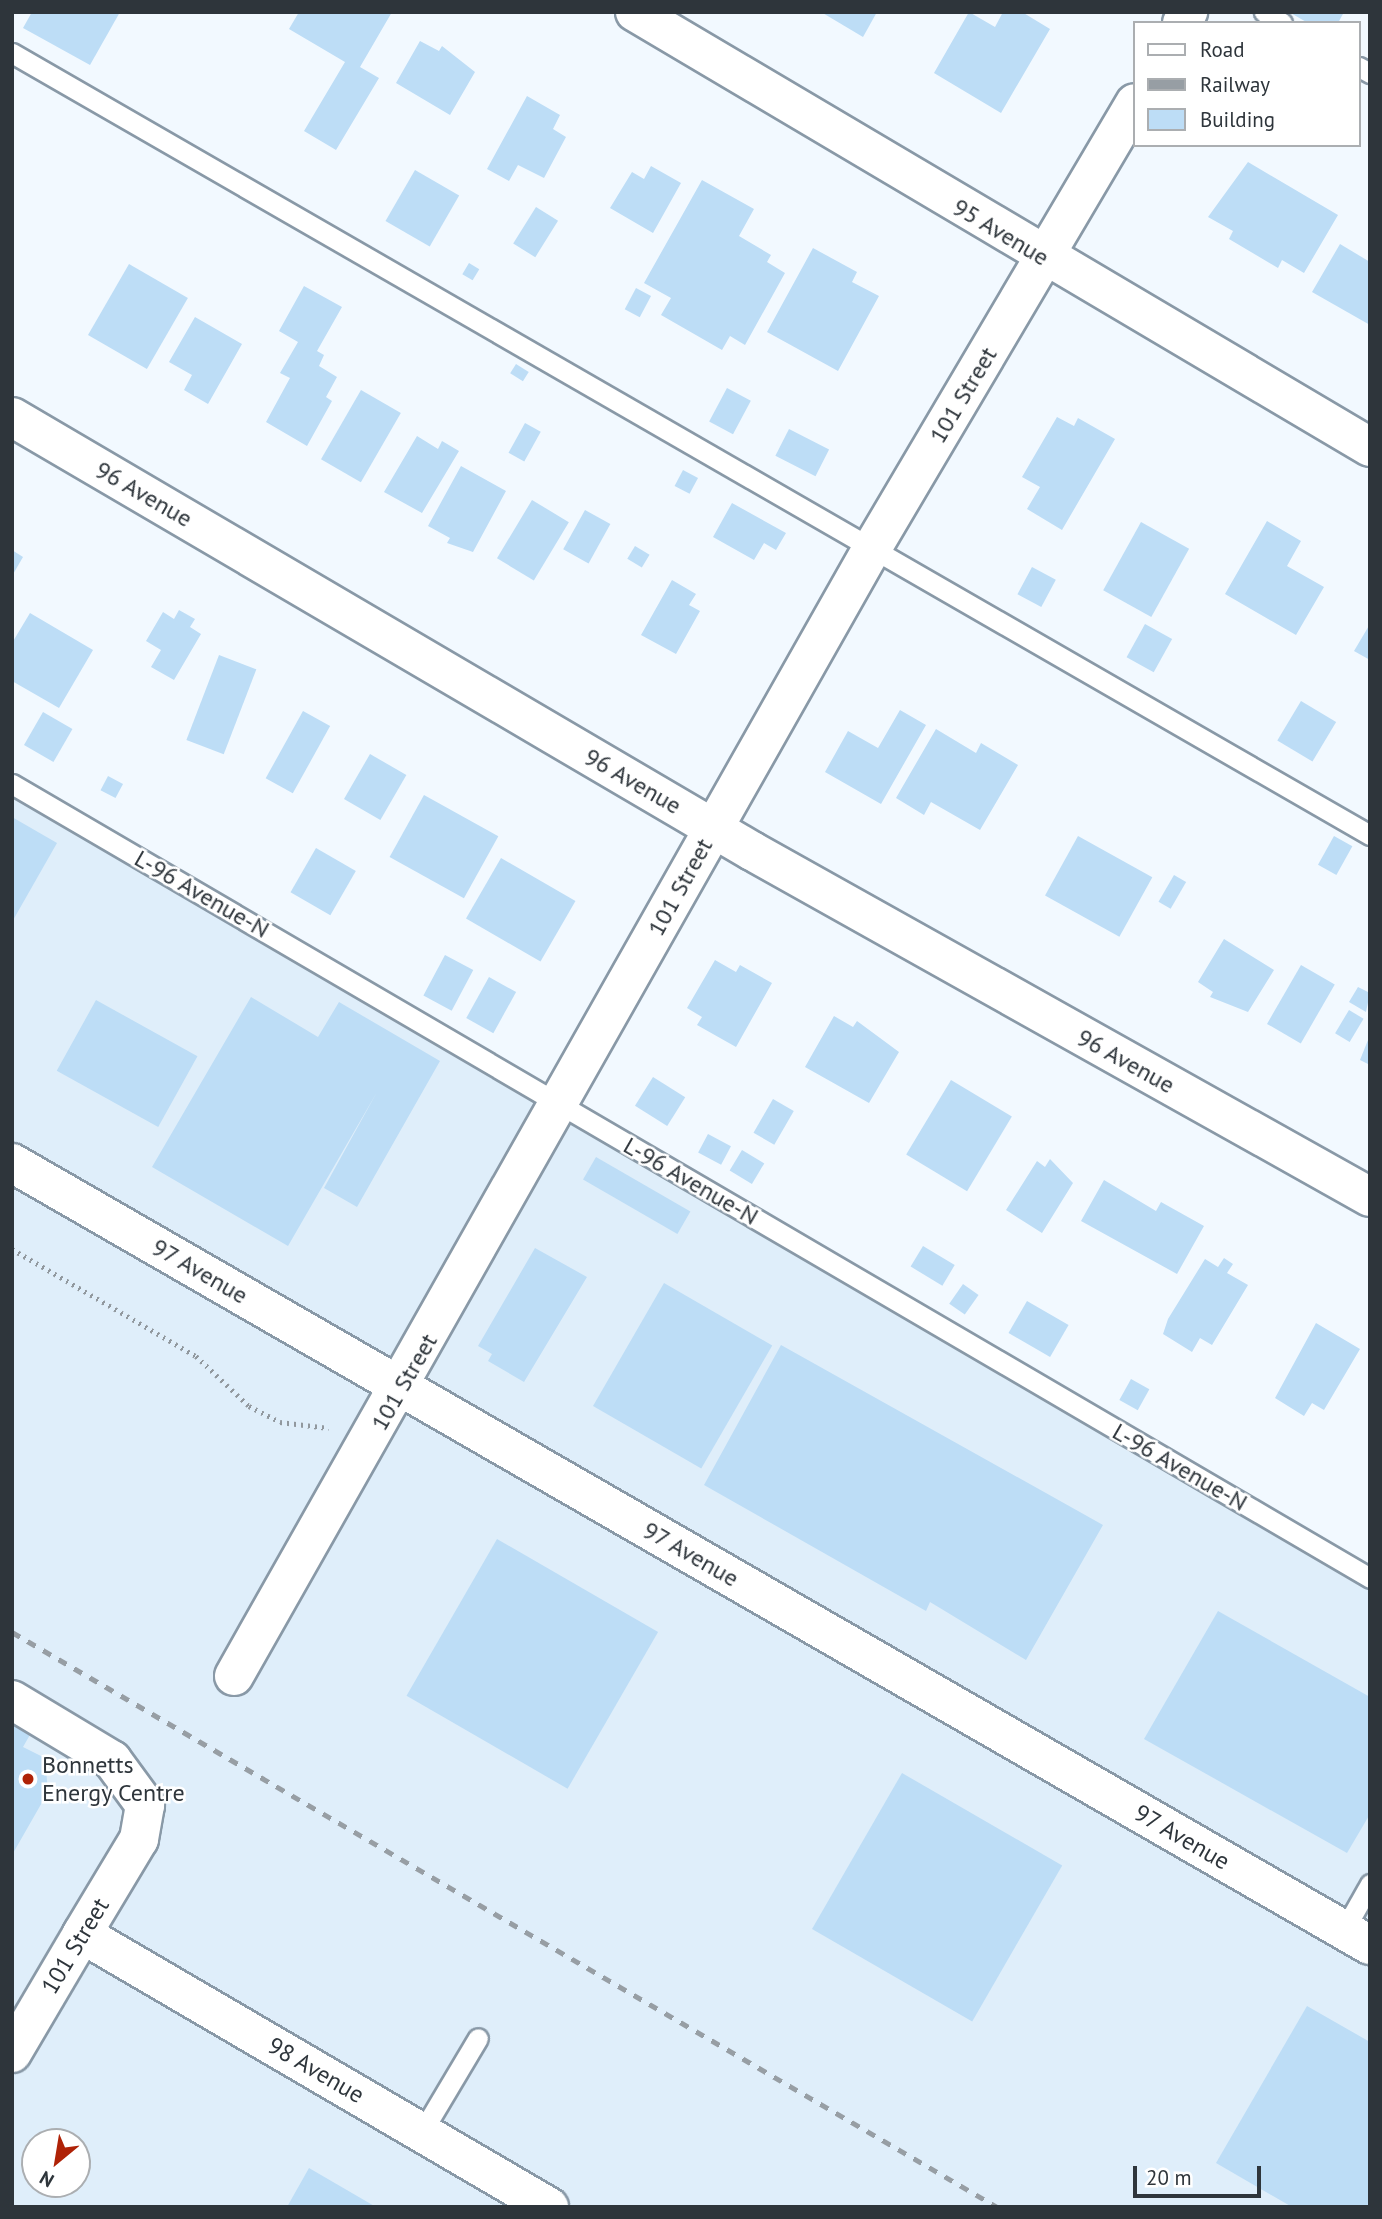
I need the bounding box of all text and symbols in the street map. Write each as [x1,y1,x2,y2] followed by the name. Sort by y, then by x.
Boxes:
[1134,21,1361,147] legend
[1200,36,1244,63] text: Road
[1200,71,1270,98] text: Railway
[1200,106,1275,133] text: Building
[948,192,1054,272] street label: 95 Avenue
[923,342,1003,448] street label: 101 Street
[90,455,198,533] street label: 96 Avenue
[579,742,687,820] street label: 96 Avenue
[641,833,719,941] street label: 101 Street
[129,844,275,944] street label: L-96 Avenue-N
[1072,1022,1180,1100] street label: 96 Avenue
[618,1131,764,1231] street label: L-96 Avenue-N
[146,1232,254,1310] street label: 97 Avenue
[365,1328,443,1436] street label: 101 Street
[1107,1417,1253,1517] street label: L-96 Avenue-N
[637,1515,745,1593] street label: 97 Avenue
[42,1751,185,1807] place label: Bonnetts Energy Centre
[20,1771,36,1787] marker: Bonnetts Energy Centre
[1128,1798,1236,1876] street label: 97 Avenue
[35,1893,115,1999] street label: 101 Street
[262,2031,370,2109] street label: 98 Avenue
[21,2128,91,2198] north arrow
[1137,2152,1265,2196] scale bar
[1146,2164,1192,2191] text: 20 m
[35,2166,58,2193] text: N

